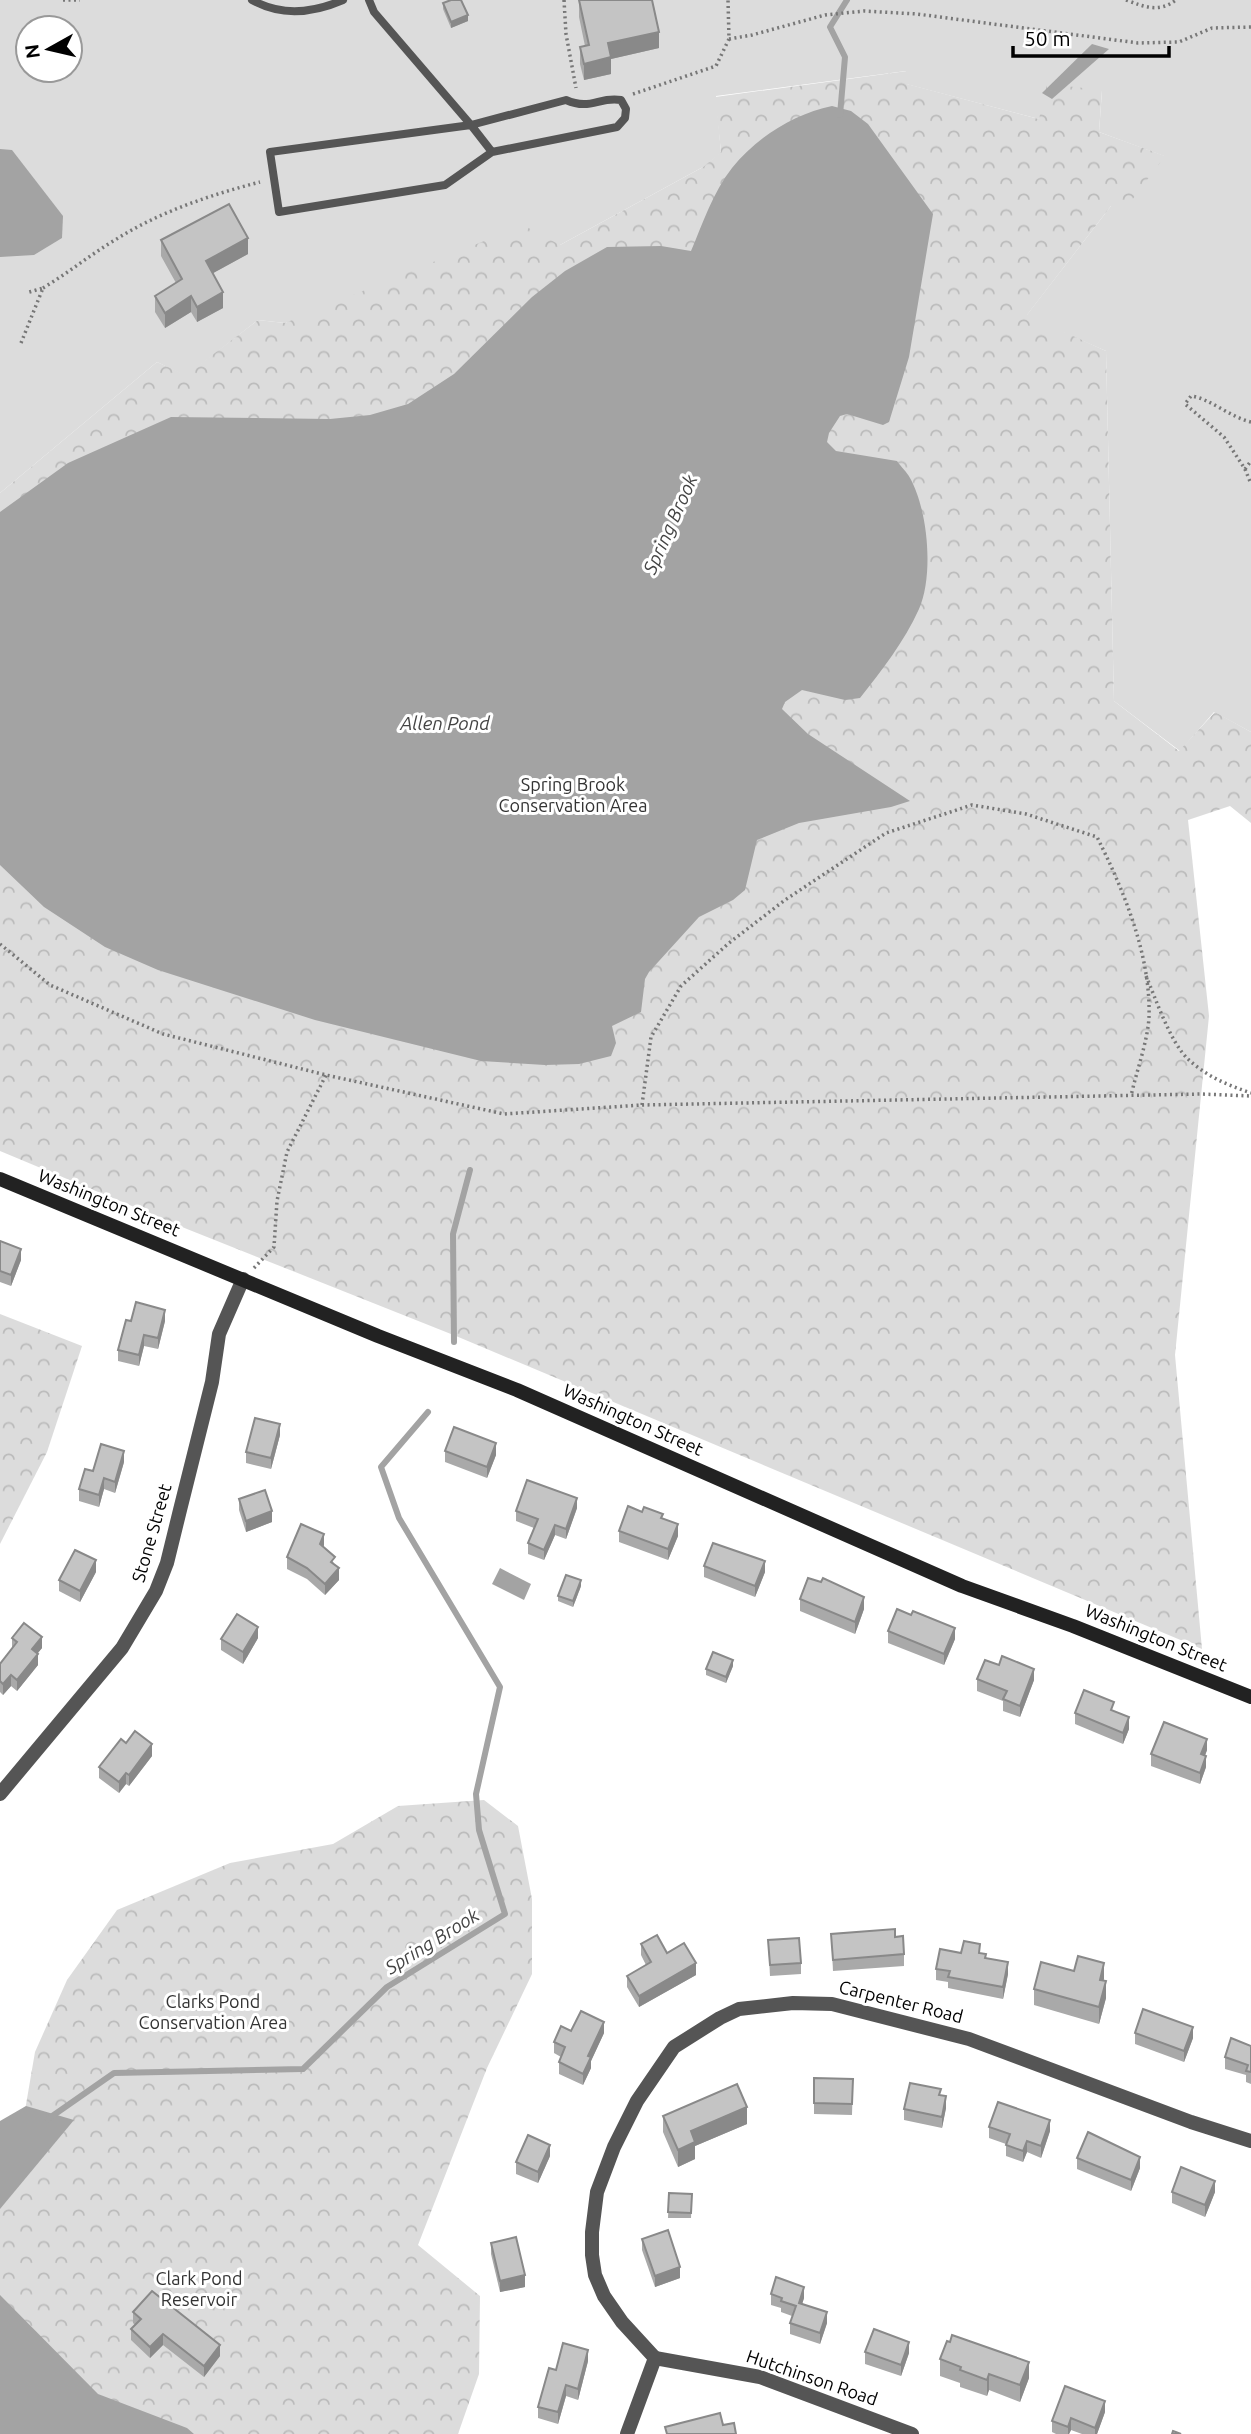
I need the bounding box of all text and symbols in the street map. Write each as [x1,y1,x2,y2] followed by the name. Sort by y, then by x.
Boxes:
[14,14,84,84] north arrow
[1013,14,1169,58] scale bar
[1024,26,1071,50] text: 50 m
[20,43,44,60] text: N
[638,471,702,578] water label: Spring Brook
[399,712,491,734] water label: Allen Pond
[499,774,647,815] park label: Spring Brook Conservation Area
[36,1165,183,1240] street label: Washington Street
[560,1379,706,1459] street label: Washington Street
[127,1481,175,1584] street label: Stone Street
[1083,1600,1230,1675] street label: Washington Street
[380,1903,483,1979] water label: Spring Brook
[837,1976,965,2026] street label: Carpenter Road
[139,1991,287,2032] park label: Clarks Pond Conservation Area
[156,2268,242,2309] park label: Clark Pond Reservoir
[744,2345,881,2409] street label: Hutchinson Road

